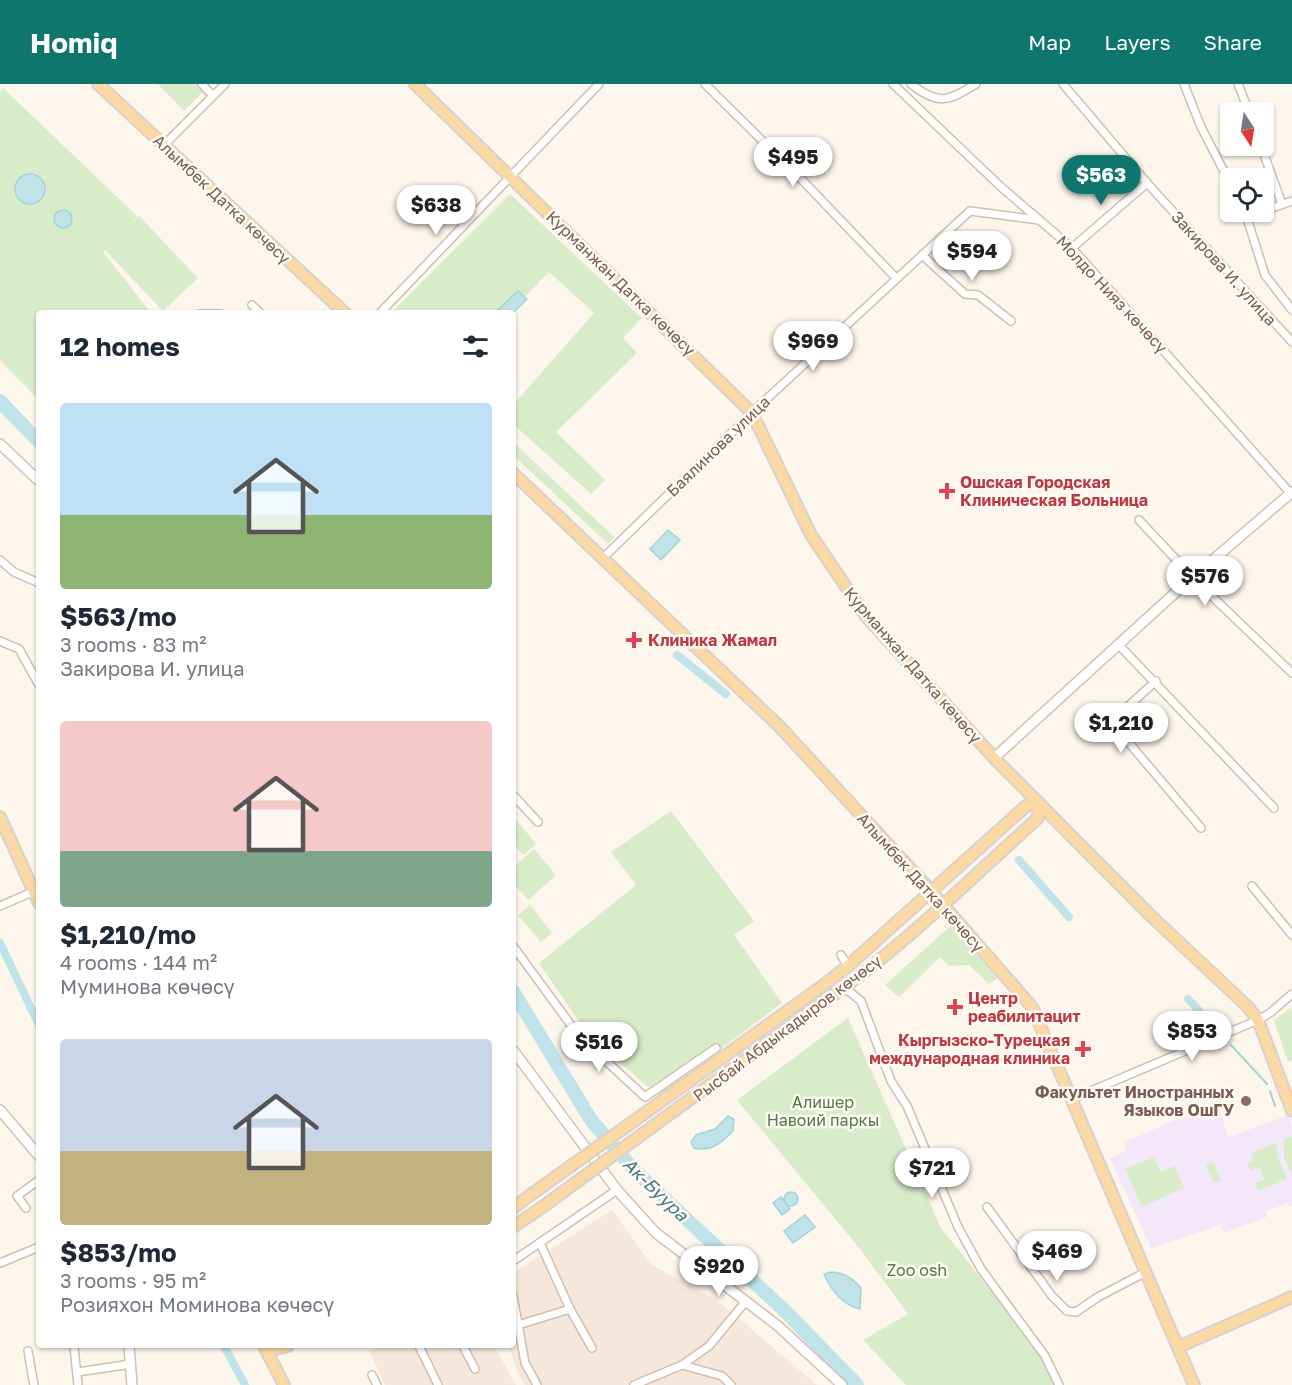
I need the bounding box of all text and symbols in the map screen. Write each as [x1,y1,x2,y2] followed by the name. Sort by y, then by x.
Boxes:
[30,26,117,59] text: Homiq
[1028,29,1071,55] text: Map
[1104,29,1171,55] text: Layers
[1204,29,1262,55] text: Share
[1220,102,1274,156] north arrow
[1220,102,1274,222] map controls
[149,130,295,268] street label: Алымбек Датка көчөсү
[757,137,829,188] pin: $495
[768,144,818,168] text: $495
[1065,155,1137,206] pin: $563
[1076,162,1126,186] text: $563
[1220,168,1274,222] button: locate
[400,185,472,236] pin: $638
[410,192,462,216] text: $638
[542,206,700,360] street label: Курманжан Датка көчөсү
[1167,206,1281,330] street label: Закирова И. улица
[936,231,1008,282] pin: $594
[1052,231,1172,357] street label: Молдо Нияз көчөсү
[947,238,997,262] text: $594
[777,321,849,372] pin: $969
[787,328,839,352] text: $969
[459,330,492,363] icon: filters
[60,331,180,362] text: 12 homes
[662,391,774,501] street label: Баялинова улица
[222,442,330,550] icon: home
[960,472,1148,510] place label: Ошская Городская Клиническая Больница
[938,482,956,500] marker: Ошская Городская Клиническая Больница
[1169,556,1241,607] pin: $576
[1180,563,1230,587] text: $576
[840,583,986,747] street label: Курманжан Датка көчөсү
[60,601,176,632] text: $563/mo
[648,630,777,650] place label: Клиника Жамал
[625,631,643,649] marker: Клиника Жамал
[60,632,206,656] text: 3 rooms · 83 m²
[60,656,245,680] text: Закирова И. улица
[1072,703,1170,754] pin: $1,210
[1088,710,1154,734] text: $1,210
[222,760,330,868] icon: home
[853,808,989,956] street label: Алымбек Датка көчөсү
[60,919,196,950] text: $1,210/mo
[60,950,217,974] text: 4 rooms · 144 m²
[689,951,885,1105] street label: Рысбай Абдыкадыров көчөсү
[60,974,235,998] text: Муминова көчөсү
[968,988,1081,1026] place label: Центр реабилитацит
[946,998,964,1016] marker: Центр реабилитацит
[1156,1011,1228,1062] pin: $853
[1167,1018,1217,1042] text: $853
[563,1022,635,1073] pin: $516
[575,1029,623,1053] text: $516
[869,1030,1070,1068] place label: Кыргызско-Турецкая международная клиника
[1074,1040,1092,1058] marker: Кыргызско-Турецкая международная клиника
[222,1078,330,1186] icon: home
[1035,1082,1235,1120] place label: Факультет Иностранных Языков ОшГУ
[767,1092,879,1130] park label: Алишер Навоий паркы
[1239,1094,1253,1108] marker: Факультет Иностранных Языков ОшГУ
[896,1148,968,1199] pin: $721
[619,1153,694,1226] water label: Ак-Буура
[909,1155,955,1179] text: $721
[1021,1231,1093,1282] pin: $469
[60,1237,177,1268] text: $853/mo
[1031,1238,1083,1262] text: $469
[683,1246,755,1297] pin: $920
[693,1253,745,1277] text: $920
[887,1260,947,1280] park label: Zoo osh
[60,1268,206,1292] text: 3 rooms · 95 m²
[60,1292,334,1316] text: Розияхон Моминова көчөсү

